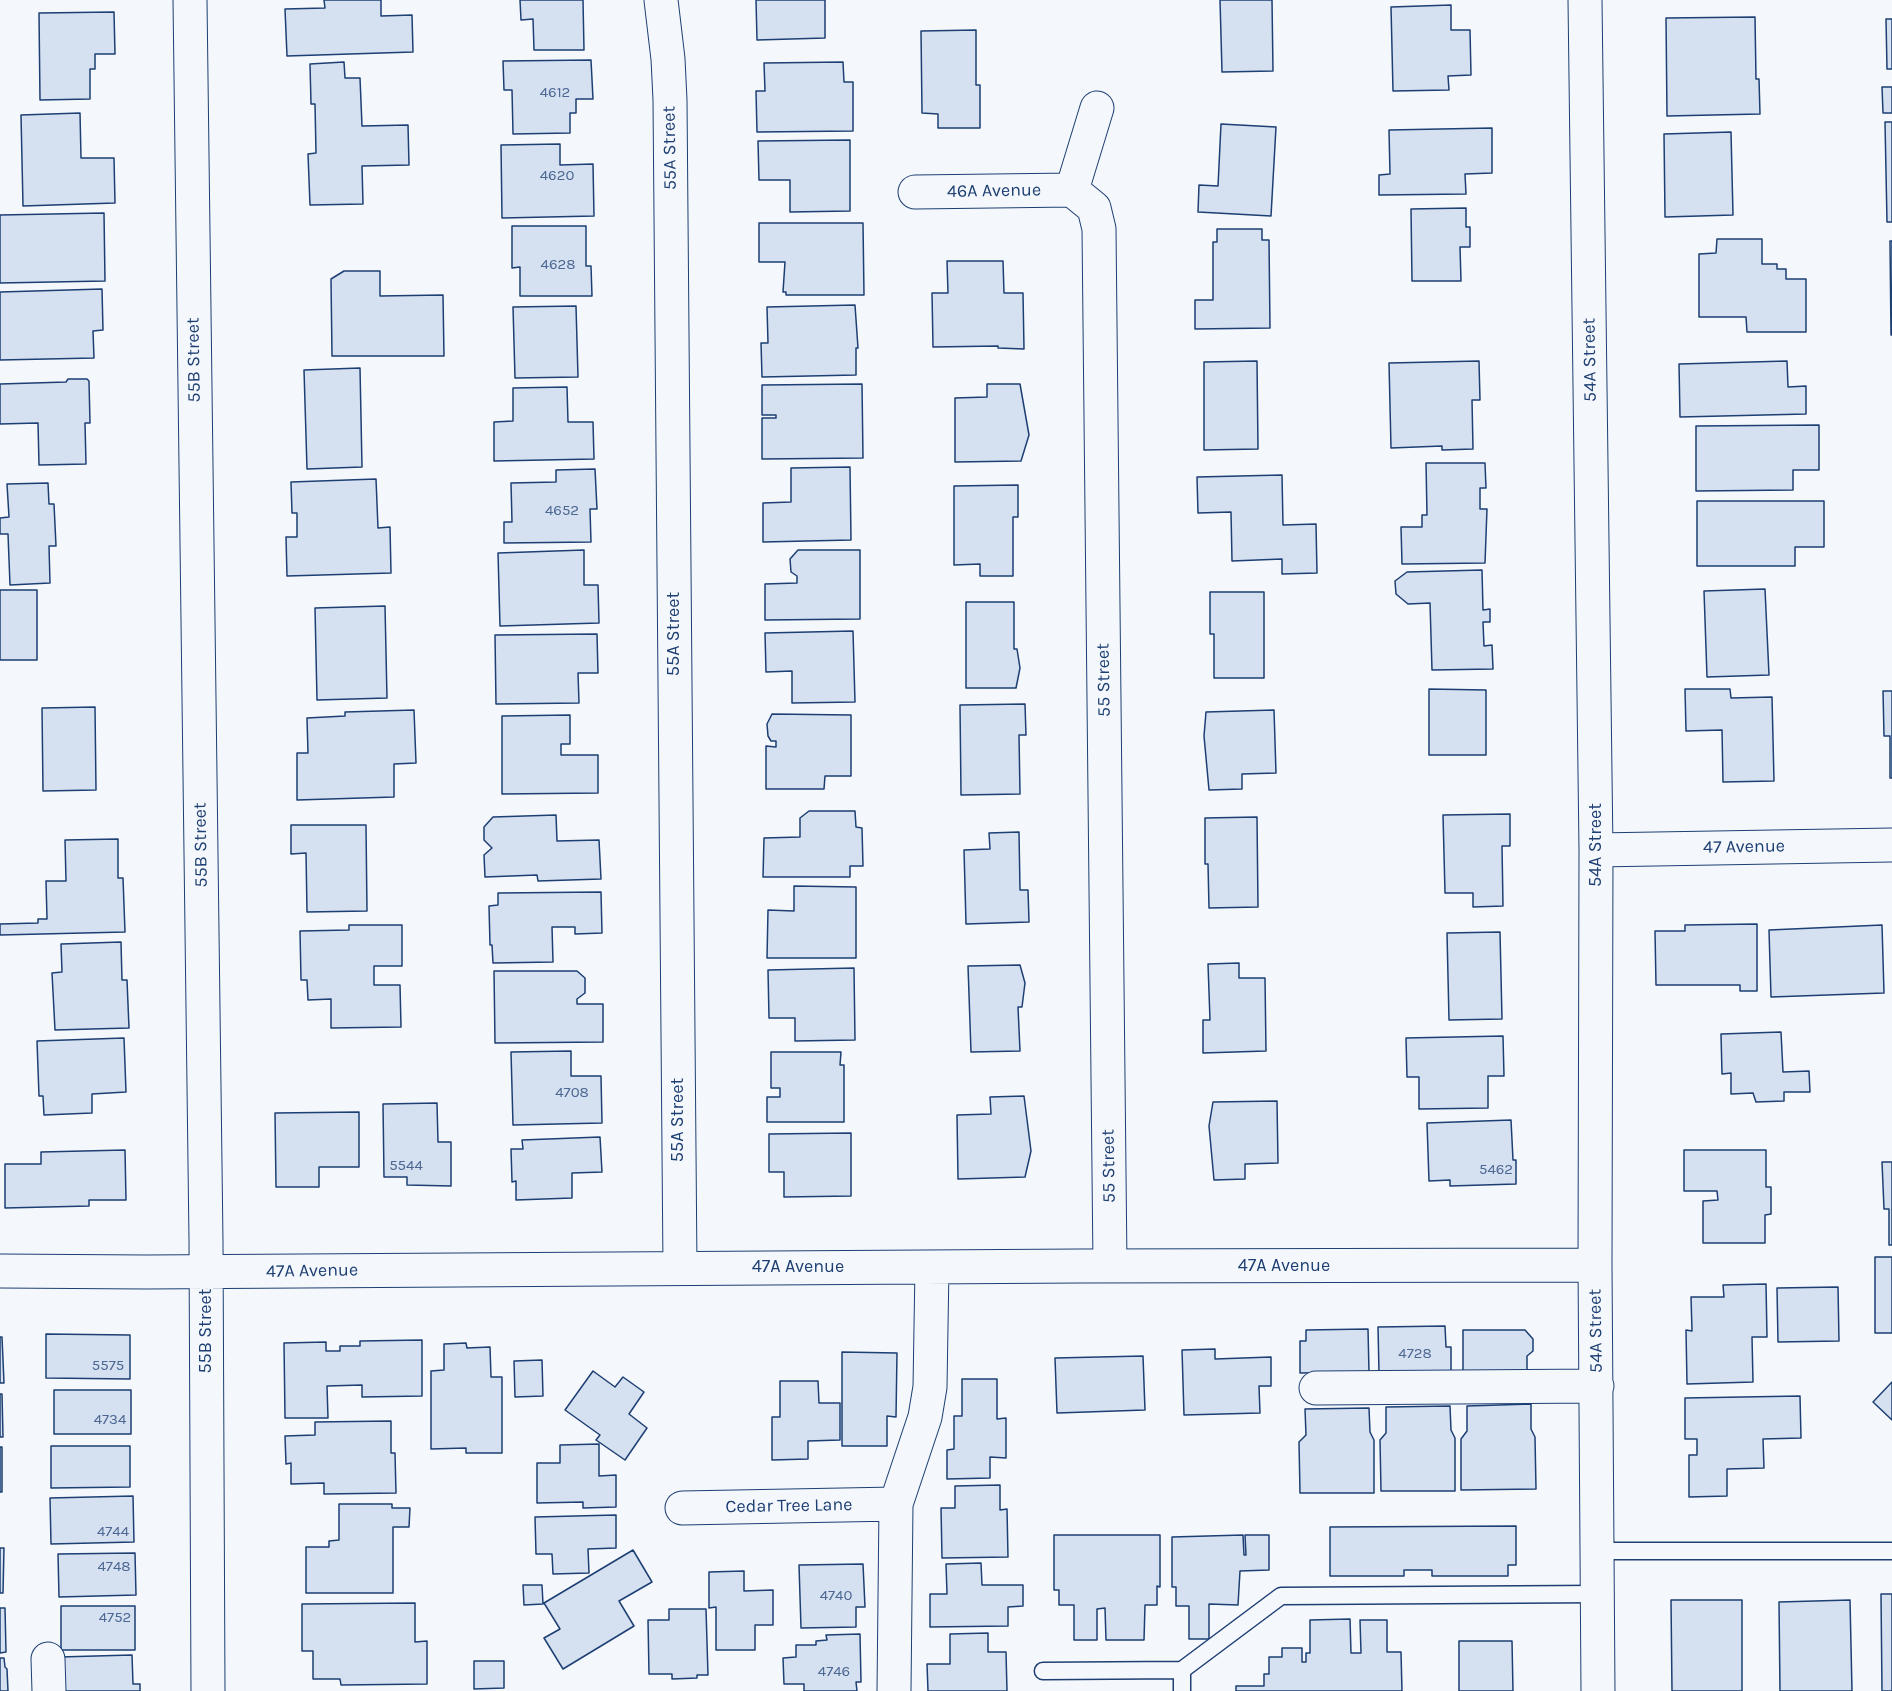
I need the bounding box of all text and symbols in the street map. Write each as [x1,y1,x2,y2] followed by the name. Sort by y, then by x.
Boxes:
[540,84,570,102] house number: 4612
[658,106,682,190] street label: 55A Street
[540,167,574,185] house number: 4620
[947,179,1041,203] street label: 46A Avenue
[541,256,575,274] house number: 4628
[182,317,206,403] street label: 55B Street
[1578,318,1602,402] street label: 54A Street
[545,502,579,520] house number: 4652
[663,592,685,676] street label: 55A Street
[1093,643,1115,717] street label: 55 Street
[189,802,213,888] street label: 55B Street
[1585,803,1607,887] street label: 54A Street
[1703,835,1785,859] street label: 47 Avenue
[667,1078,689,1162] street label: 55A Street
[555,1084,589,1102] house number: 4708
[1098,1129,1120,1203] street label: 55 Street
[389,1157,423,1175] house number: 5544
[1479,1161,1513,1179] house number: 5462
[1238,1255,1330,1277] street label: 47A Avenue
[752,1256,844,1278] street label: 47A Avenue
[266,1259,358,1283] street label: 47A Avenue
[195,1288,217,1374] street label: 55B Street
[1584,1289,1608,1373] street label: 54A Street
[1398,1345,1432,1363] house number: 4728
[92,1357,124,1375] house number: 5575
[94,1411,126,1429] house number: 4734
[725,1494,853,1518] street label: Cedar Tree Lane
[97,1523,129,1541] house number: 4744
[97,1558,131,1576] house number: 4748
[820,1587,852,1605] house number: 4740
[99,1609,131,1627] house number: 4752
[818,1663,850,1681] house number: 4746

